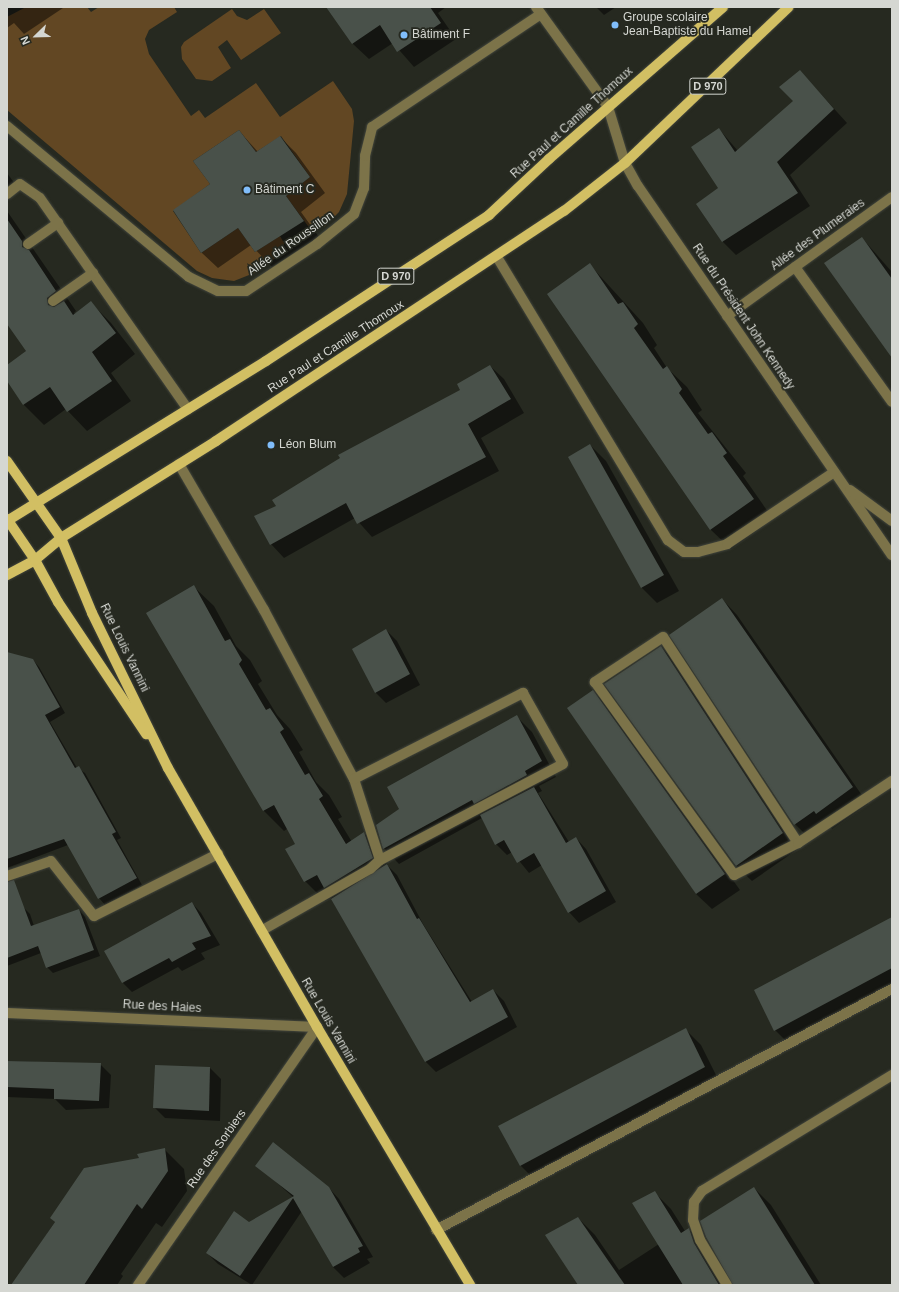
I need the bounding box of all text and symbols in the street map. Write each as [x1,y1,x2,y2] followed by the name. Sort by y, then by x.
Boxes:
[623,11,751,39] place label: Groupe scolaire Jean-Baptiste du Hamel
[16,16,56,56] north arrow
[610,20,620,30] marker: Groupe scolaire Jean-Baptiste du Hamel
[412,28,470,42] place label: Bâtiment F
[399,30,409,40] marker: Bâtiment F
[18,35,32,47] text: N
[508,64,636,182] street label: Rue Paul et Camille Thomoux
[689,77,727,95] road number: D 970
[255,183,314,197] place label: Bâtiment C
[242,185,252,195] marker: Bâtiment C
[768,196,868,274] street label: Allée des Plumeraies
[245,209,337,279] street label: Allée du Roussillon
[689,241,797,393] street label: Rue du Président John Kennedy
[377,267,415,285] road number: D 970
[265,298,407,396] street label: Rue Paul et Camille Thomoux
[279,438,336,452] place label: Léon Blum
[266,440,276,450] marker: Léon Blum
[96,601,152,695] street label: Rue Louis Vannini
[298,976,358,1066] street label: Rue Louis Vannini
[122,998,202,1016] street label: Rue des Haies
[185,1107,249,1191] street label: Rue des Sorbiers

